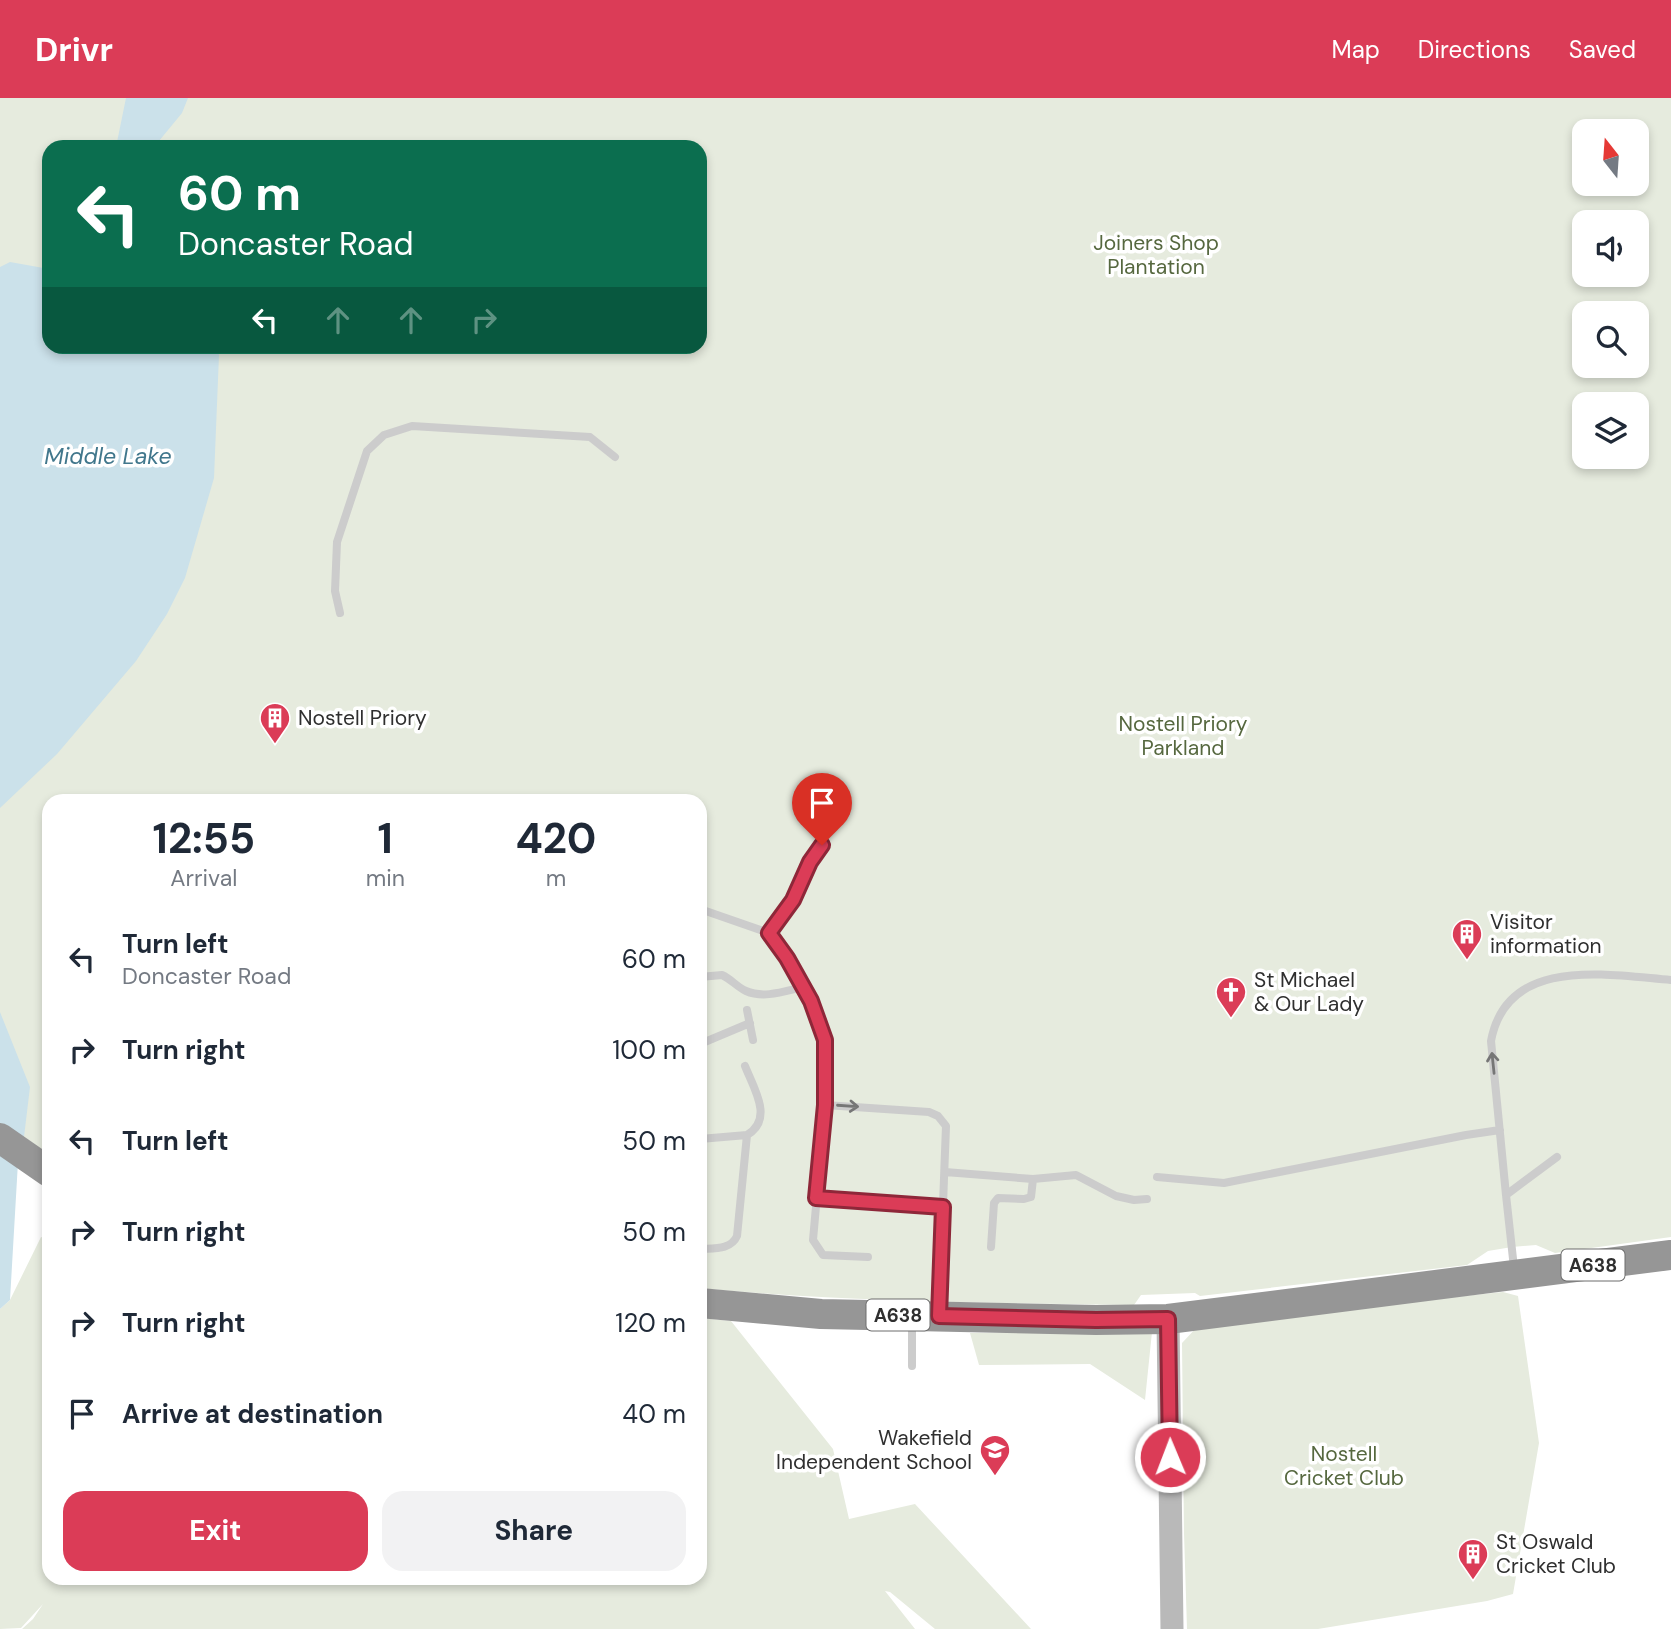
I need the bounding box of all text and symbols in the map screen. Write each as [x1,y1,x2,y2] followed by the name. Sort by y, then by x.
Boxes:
[35,28,113,71] text: Drivr
[1332,34,1380,65] text: Map
[1418,34,1531,65] text: Directions
[1569,34,1636,65] text: Saved
[1572,119,1648,196] north arrow
[1572,119,1649,469] map controls
[178,161,301,225] text: 60 m
[63,168,154,259] icon: left
[1572,210,1649,287] button: sound
[178,223,414,265] text: Doncaster Road
[1093,229,1219,281] park label: Joiners Shop Plantation
[246,301,284,339] icon: left
[319,301,357,339] icon: ahead
[392,301,430,339] icon: ahead
[465,301,503,339] icon: right
[1572,301,1649,378] button: search
[1572,392,1649,469] button: layers
[44,441,172,471] water label: Middle Lake
[258,701,292,745] building icon: Nostell Priory
[298,704,427,732] place label: Nostell Priory
[1119,710,1248,762] park label: Nostell Priory Parkland
[792,773,852,845] pin
[803,784,841,822] icon: arrive
[153,811,255,866] text: 12:55
[378,811,393,866] text: 1
[515,811,596,866] text: 420
[170,863,237,893] text: Arrival
[366,863,405,893] text: min
[546,863,566,893] text: m
[1490,908,1602,960] place label: Visitor information
[1450,917,1484,961] building icon: Visitor information
[122,927,229,961] text: Turn left
[63,940,101,978] icon: left
[622,942,686,976] text: 60 m
[122,961,291,991] text: Doncaster Road
[1254,966,1364,1018] place label: St Michael & Our Lady
[1214,975,1248,1019] church icon: St Michael & Our Lady
[63,1031,101,1069] icon: right
[122,1033,246,1067] text: Turn right
[612,1033,686,1067] text: 100 m
[1486,1052,1499,1074] one-way arrow
[836,1100,859,1113] one-way arrow
[63,1122,101,1160] icon: left
[122,1124,229,1158] text: Turn left
[622,1124,686,1158] text: 50 m
[63,1213,101,1251] icon: right
[122,1215,246,1249] text: Turn right
[622,1215,686,1249] text: 50 m
[1562,1250,1624,1280] road number: A638
[866,1300,930,1330] road number: A638
[63,1304,101,1342] icon: right
[122,1306,246,1340] text: Turn right
[615,1306,686,1340] text: 120 m
[63,1395,101,1433] icon: arrive
[122,1397,383,1431] text: Arrive at destination
[622,1397,686,1431] text: 40 m
[1133,1420,1207,1494] position arrow
[776,1424,972,1476] place label: Wakefield Independent School
[978,1433,1012,1477] school or university icon: Wakefield Independent School
[1284,1440,1404,1492] park label: Nostell Cricket Club
[63,1491,368,1571] button: Exit
[382,1491,686,1571] button: Share
[1496,1528,1616,1580] place label: St Oswald Cricket Club
[1456,1537,1490,1581] building icon: St Oswald Cricket Club

